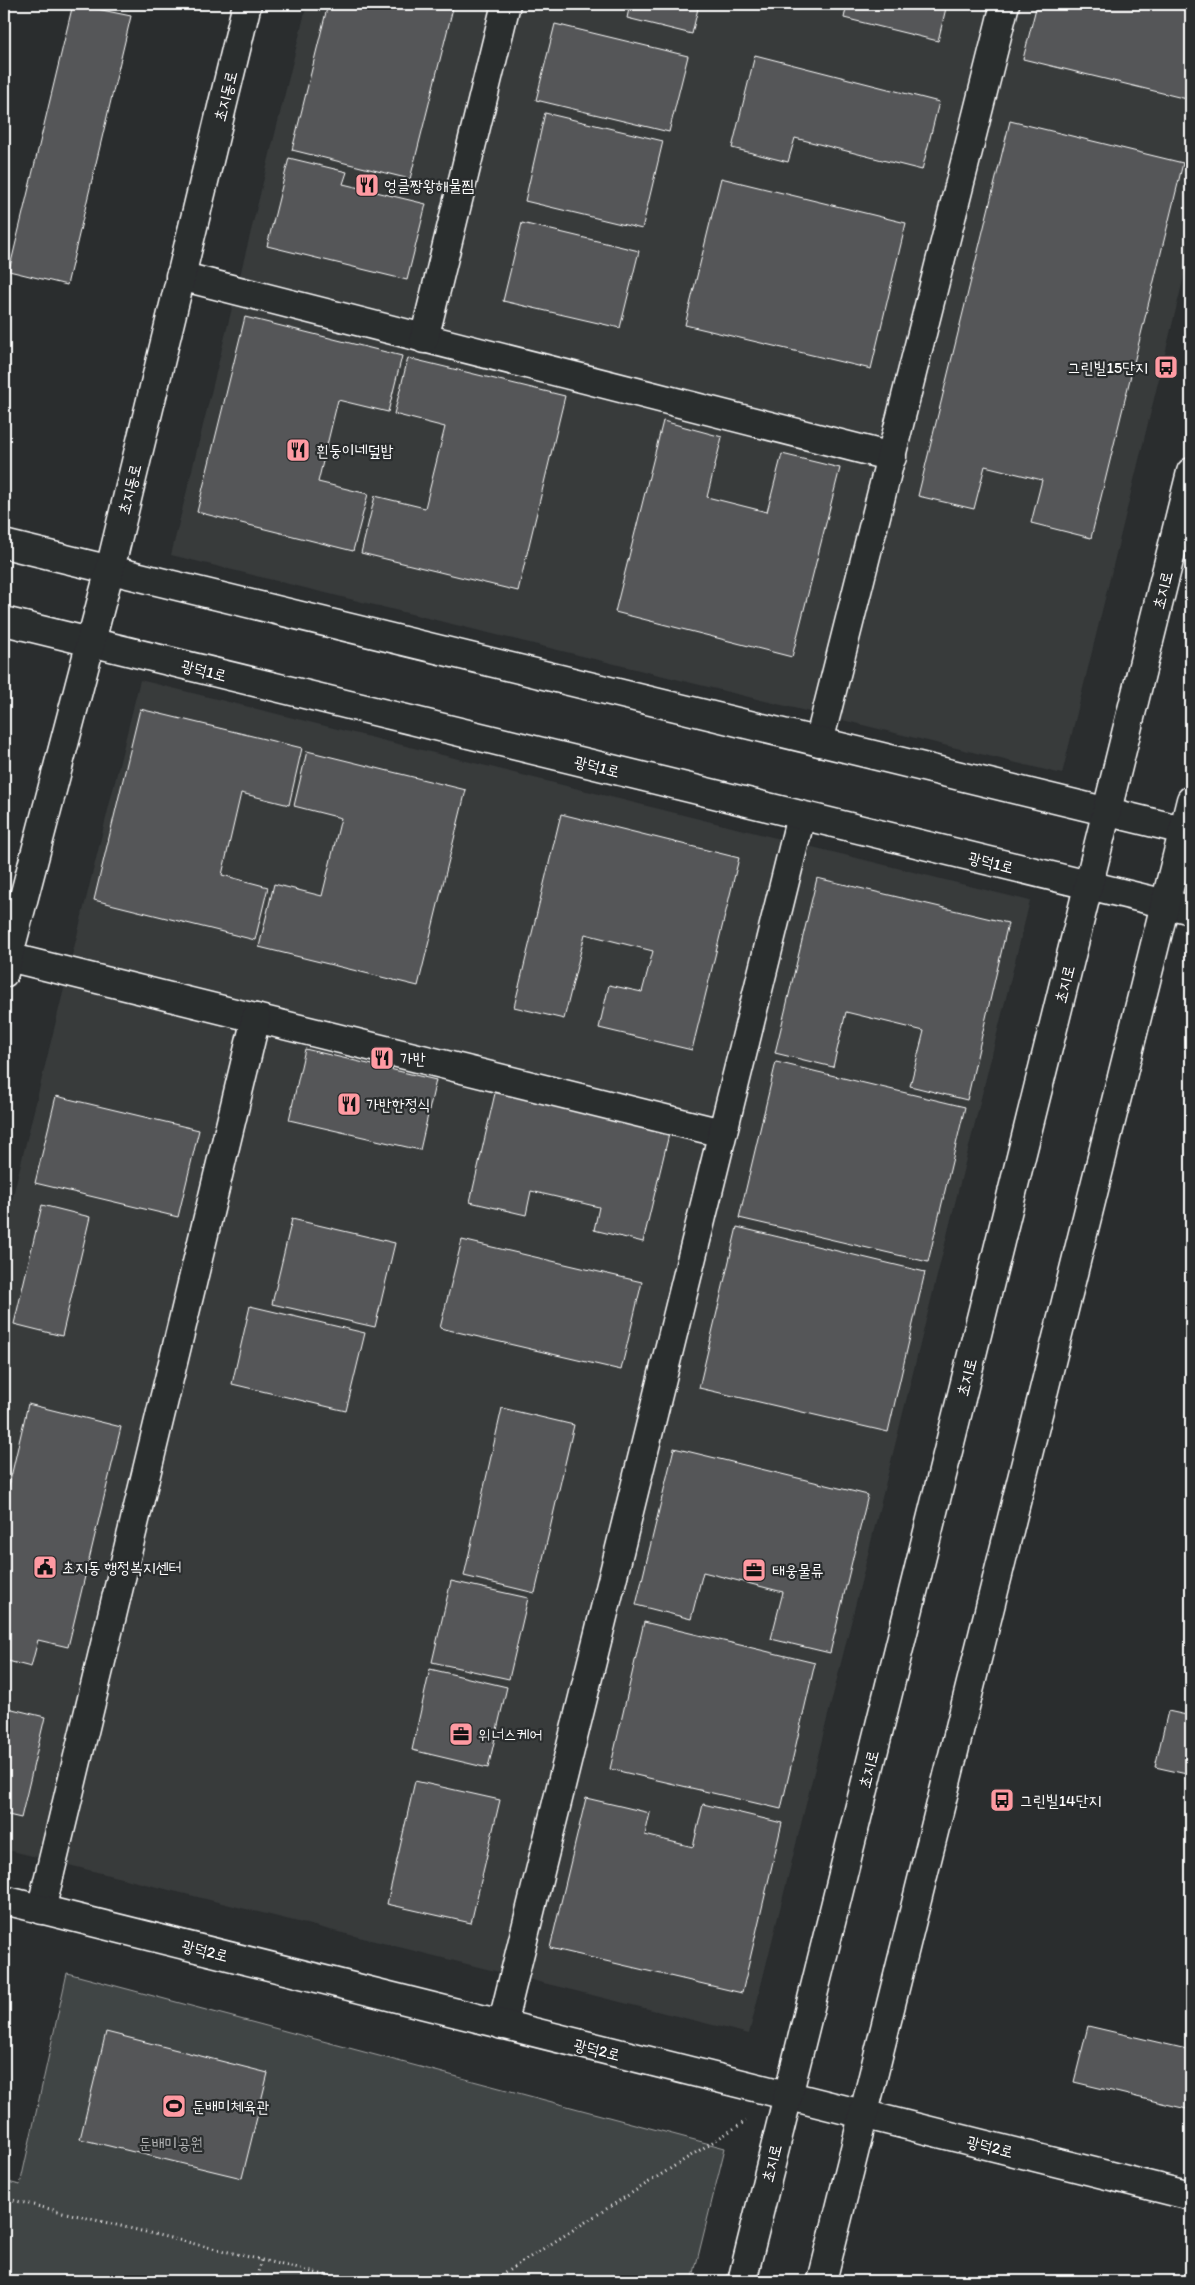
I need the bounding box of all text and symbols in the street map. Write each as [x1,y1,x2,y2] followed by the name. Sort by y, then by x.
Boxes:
[210,69,241,123] street label: 초지동로
[354,172,380,198] restaurant icon: 엉클짱왕해물찜
[384,176,474,195] place label: 엉클짱왕해물찜
[1153,354,1179,380] bus stop icon: 그린빌15단지
[1068,358,1148,377] place label: 그린빌15단지
[285,437,311,463] restaurant icon: 흰둥이네덮밥
[316,441,393,460] place label: 흰둥이네덮밥
[114,462,145,516] street label: 초지동로
[1149,569,1176,611] street label: 초지로
[179,656,229,685] street label: 광덕1로
[572,752,622,781] street label: 광덕1로
[966,848,1016,877] street label: 광덕1로
[1051,963,1078,1005] street label: 초지로
[369,1045,395,1071] restaurant icon: 가반
[400,1049,426,1068] place label: 가반
[336,1091,362,1117] restaurant icon: 가반한정식
[366,1095,430,1114] place label: 가반한정식
[953,1356,980,1398] street label: 초지로
[32,1554,58,1580] public building icon: 초지동 행정복지센터
[741,1557,767,1583] office icon: 태웅물류
[62,1558,181,1577] place label: 초지동 행정복지센터
[772,1561,824,1580] place label: 태웅물류
[448,1721,474,1747] office icon: 위너스케어
[478,1725,542,1744] place label: 위너스케어
[855,1748,882,1790] street label: 초지로
[989,1787,1015,1813] bus stop icon: 그린빌14단지
[1020,1791,1101,1810] place label: 그린빌14단지
[180,1936,230,1965] street label: 광덕2로
[572,2035,622,2064] street label: 광덕2로
[161,2093,187,2119] sports icon: 둔배미체육관
[192,2097,269,2116] place label: 둔배미체육관
[965,2132,1015,2161] street label: 광덕2로
[139,2134,203,2153] park label: 둔배미공원
[758,2142,785,2184] street label: 초지로

